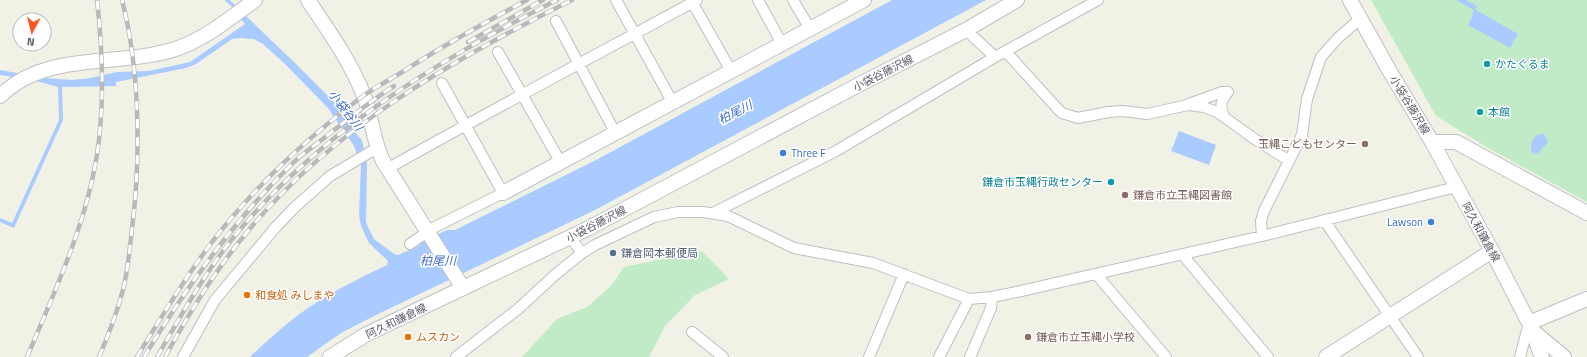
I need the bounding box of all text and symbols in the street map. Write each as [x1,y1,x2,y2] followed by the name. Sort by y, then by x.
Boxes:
[12,12,52,52] north arrow
[26,34,36,50] text: N
[850,51,916,95] street label: 小袋谷藤沢線
[1495,56,1550,72] place label: かたぐるま
[1482,59,1492,69] marker: かたぐるま
[1386,73,1434,137] street label: 小袋谷藤沢線
[324,85,369,136] water label: 小袋谷川
[715,94,757,129] water label: 柏尾川
[1488,104,1510,120] place label: 本館
[1475,107,1485,117] marker: 本館
[1258,136,1357,152] place label: 玉縄こどもセンター
[1360,139,1370,149] marker: 玉縄こどもセンター
[791,145,826,161] place label: Three F
[778,148,788,158] marker: Three F
[982,174,1103,190] place label: 鎌倉市玉縄行政センター
[1106,177,1116,187] marker: 鎌倉市玉縄行政センター
[1133,187,1232,203] place label: 鎌倉市立玉縄図書館
[1120,190,1130,200] marker: 鎌倉市立玉縄図書館
[1458,199,1504,265] street label: 阿久和鎌倉線
[563,202,629,246] street label: 小袋谷藤沢線
[1387,214,1423,230] place label: Lawson
[1426,217,1436,227] marker: Lawson
[621,245,698,261] place label: 鎌倉岡本郵便局
[608,248,618,258] marker: 鎌倉岡本郵便局
[420,251,458,270] water label: 柏尾川
[255,287,334,303] place label: 和食処 みしまや
[242,290,252,300] marker: 和食処 みしまや
[363,299,429,343] street label: 阿久和鎌倉線
[416,329,460,345] place label: ムスカン
[1036,329,1135,345] place label: 鎌倉市立玉縄小学校
[403,332,413,342] marker: ムスカン
[1023,332,1033,342] marker: 鎌倉市立玉縄小学校

